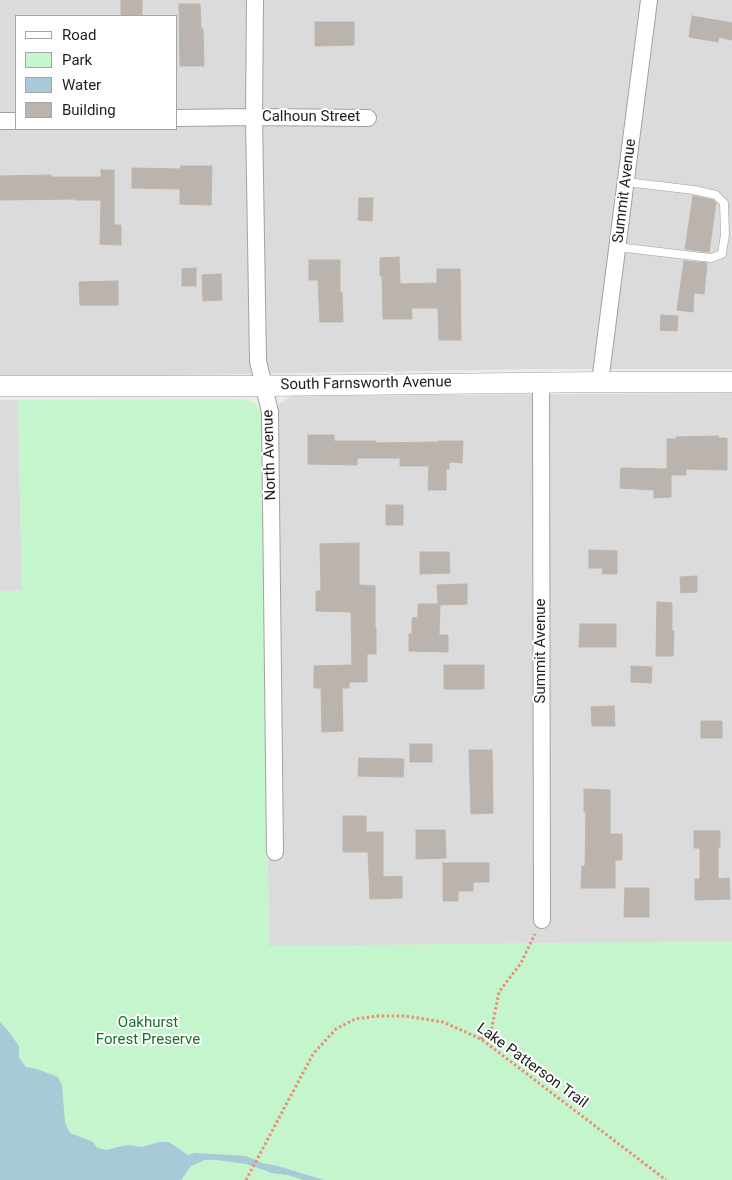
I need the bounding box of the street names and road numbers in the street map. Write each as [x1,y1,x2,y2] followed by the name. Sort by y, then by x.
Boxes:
[262,108,360,126] street label: Calhoun Street
[610,138,640,244] street label: Summit Avenue
[280,374,452,394] street label: South Farnsworth Avenue
[259,409,281,501] street label: North Avenue
[532,599,550,703] street label: Summit Avenue
[473,1020,591,1112] street label: Lake Patterson Trail

